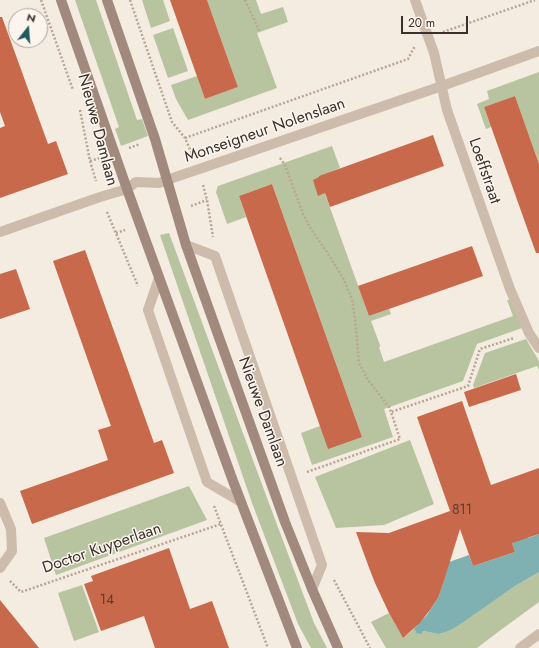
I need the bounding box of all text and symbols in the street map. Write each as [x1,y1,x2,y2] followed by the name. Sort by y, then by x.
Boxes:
[8,8,48,48] north arrow
[403,8,470,34] scale bar
[25,9,38,26] text: N
[408,14,435,32] text: 20 m
[73,72,121,188] street label: Nieuwe Damlaan
[182,94,348,168] street label: Monseigneur Nolenslaan
[464,136,504,206] street label: Loeffstraat
[233,354,291,470] street label: Nieuwe Damlaan
[452,503,472,519] house number: 811
[40,520,164,578] street label: Doctor Kuyperlaan
[100,593,114,609] house number: 14

